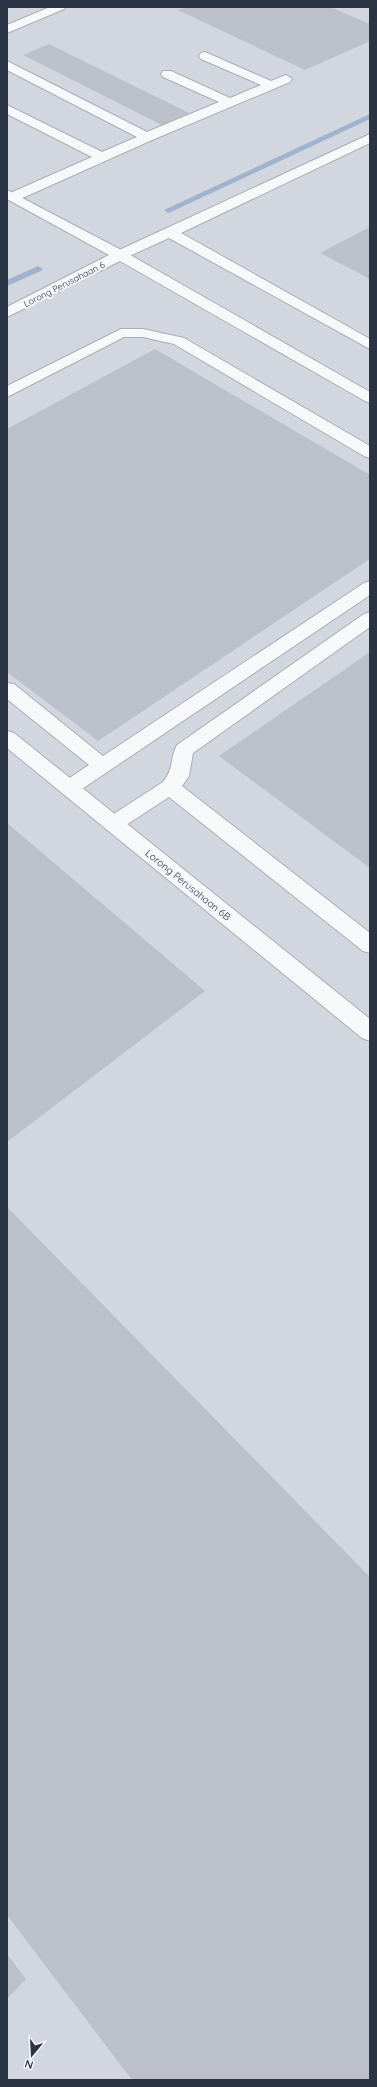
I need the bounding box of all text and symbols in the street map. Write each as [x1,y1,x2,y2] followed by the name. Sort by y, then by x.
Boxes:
[22,259,107,309] street label: Lorong Perusahaan 6
[143,847,234,924] street label: Lorong Perusahaan 6B
[12,2035,52,2075] north arrow
[23,2057,35,2072] text: N

